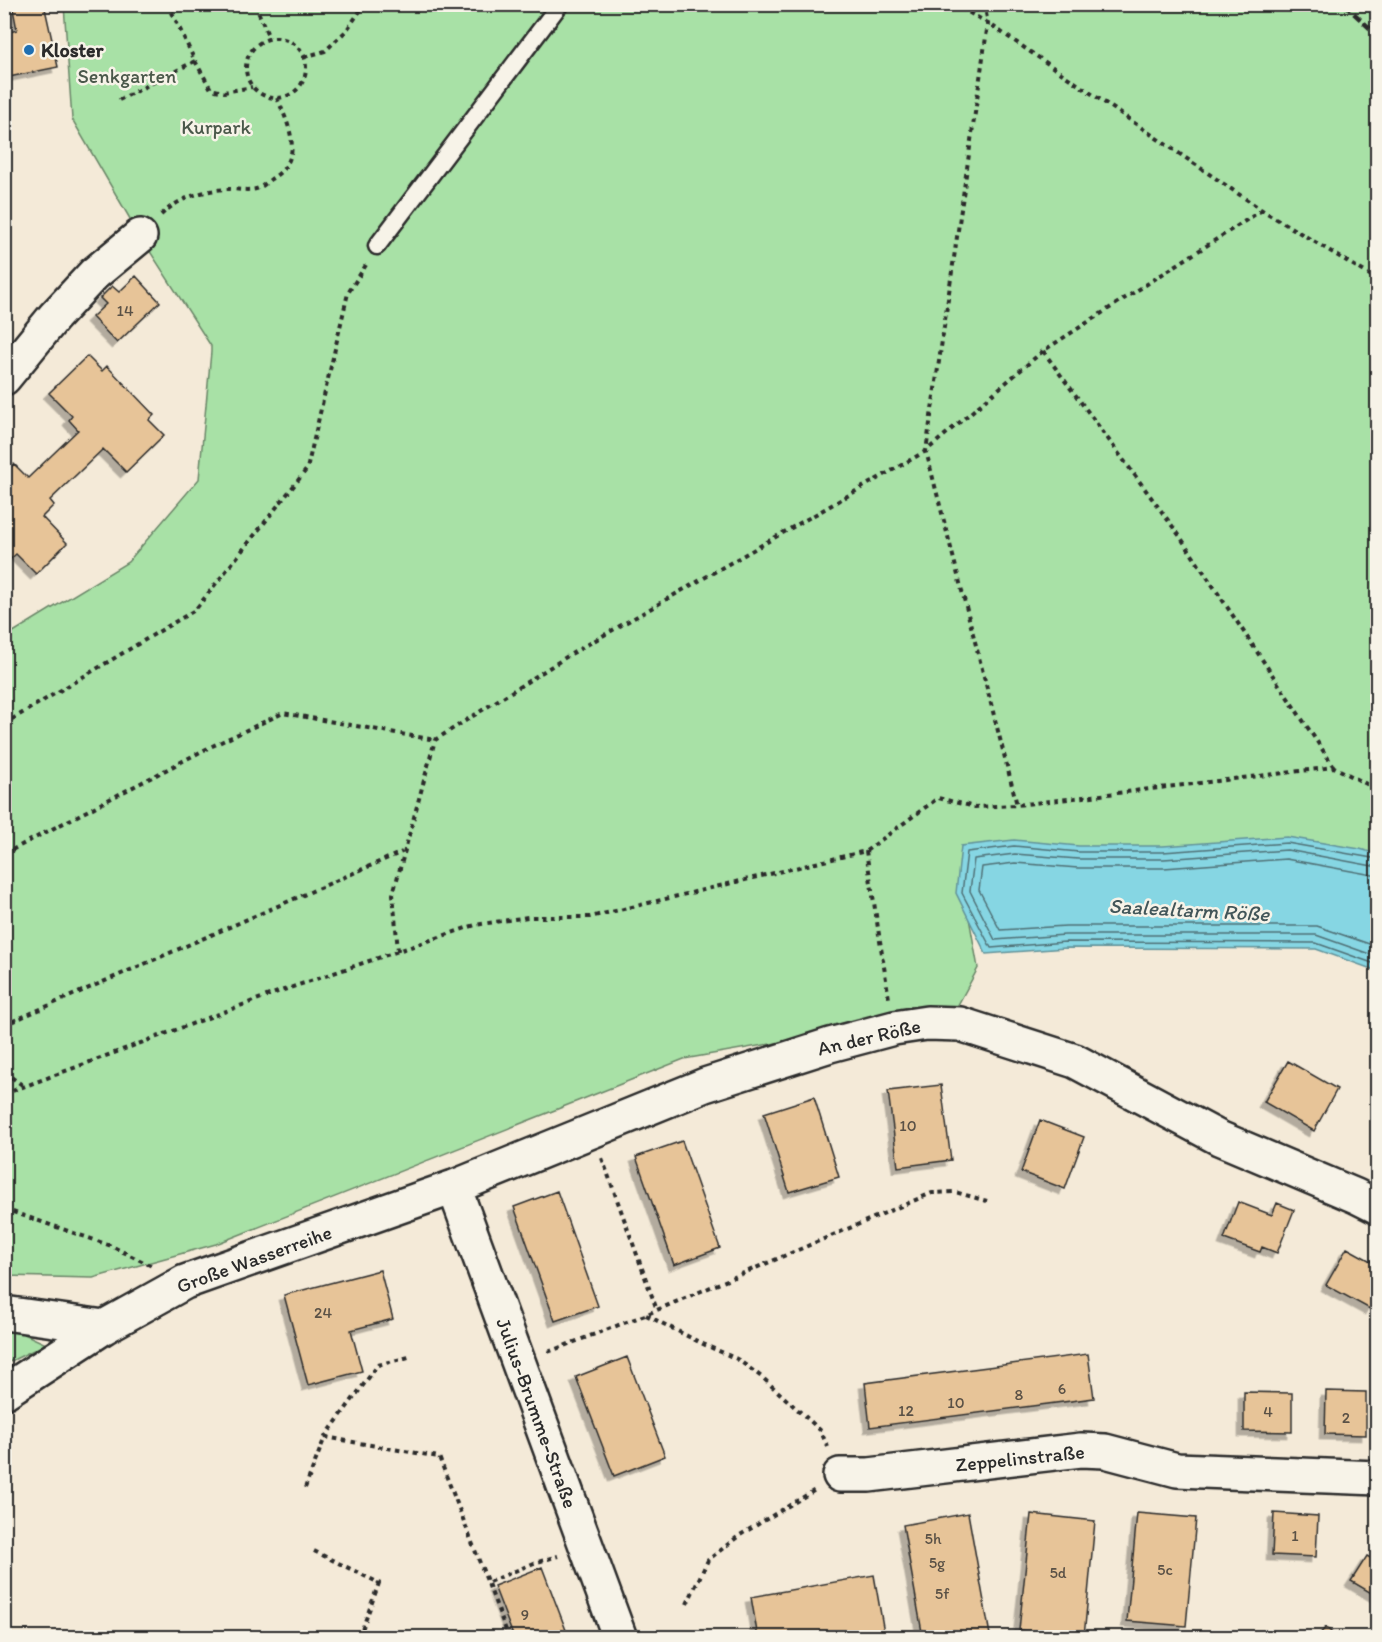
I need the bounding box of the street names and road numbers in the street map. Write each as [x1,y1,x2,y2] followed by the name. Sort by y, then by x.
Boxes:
[815,1013,923,1061] street label: An der Röße
[173,1220,335,1298] street label: Große Wasserreihe
[491,1315,583,1511] street label: Julius-Brumme-Straße
[954,1439,1086,1477] street label: Zeppelinstraße

